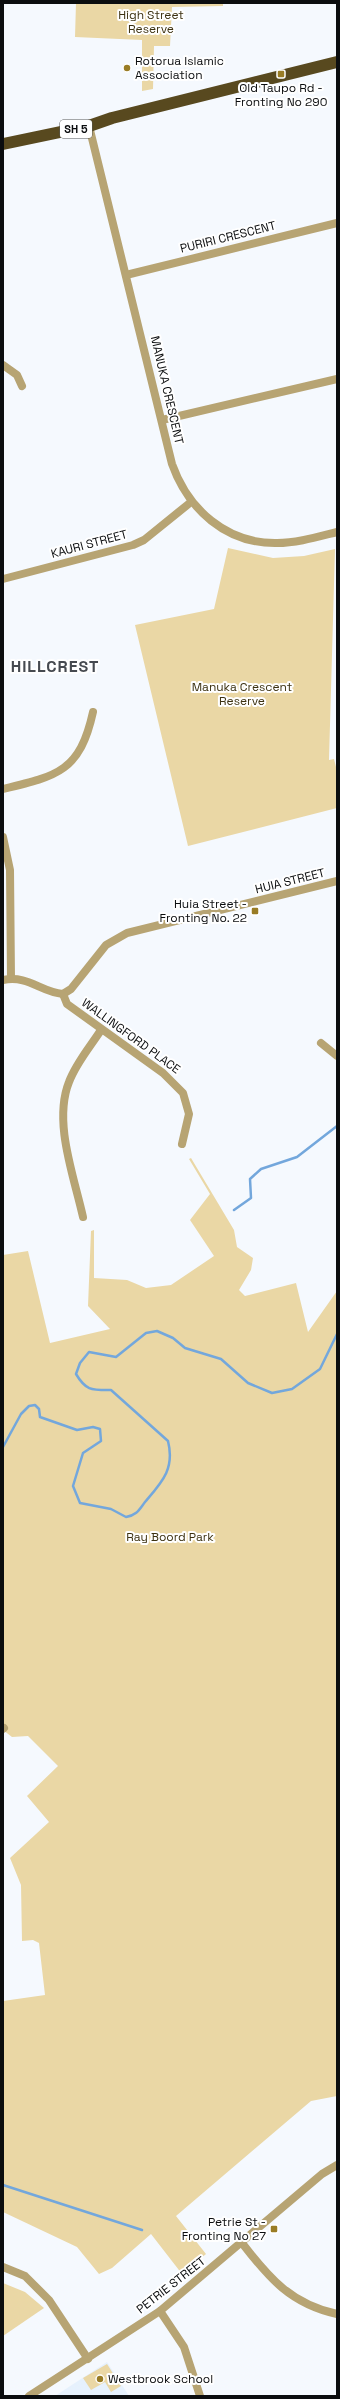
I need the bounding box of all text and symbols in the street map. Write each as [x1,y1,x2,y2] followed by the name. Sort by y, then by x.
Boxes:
[118,7,184,37] park label: High Street Reserve
[135,53,224,83] place label: Rotorua Islamic Association
[122,63,132,73] marker: Rotorua Islamic Association
[276,69,286,79] marker: Old Taupo Rd - Fronting No 290
[235,80,327,110] place label: Old Taupo Rd - Fronting No 290
[60,120,92,138] road number: SH 5
[178,217,278,257] street label: PURIRI CRESCENT
[147,334,187,446] street label: MANUKA CRESCENT
[49,526,129,562] street label: KAURI STREET
[11,656,99,677] district label: HILLCREST
[192,679,292,709] park label: Manuka Crescent Reserve
[253,865,327,897] street label: HUIA STREET
[160,896,247,926] place label: Huia Street - Fronting No. 22
[250,906,260,916] marker: Huia Street - Fronting No. 22
[78,995,184,1077] street label: WALLINGFORD PLACE
[126,1529,214,1545] park label: Ray Boord Park
[182,2214,266,2244] place label: Petrie St - Fronting No 27
[269,2224,279,2234] marker: Petrie St - Fronting No 27
[133,2253,209,2317] street label: PETRIE STREET
[108,2371,213,2387] place label: Westbrook School
[95,2374,105,2384] marker: Westbrook School

